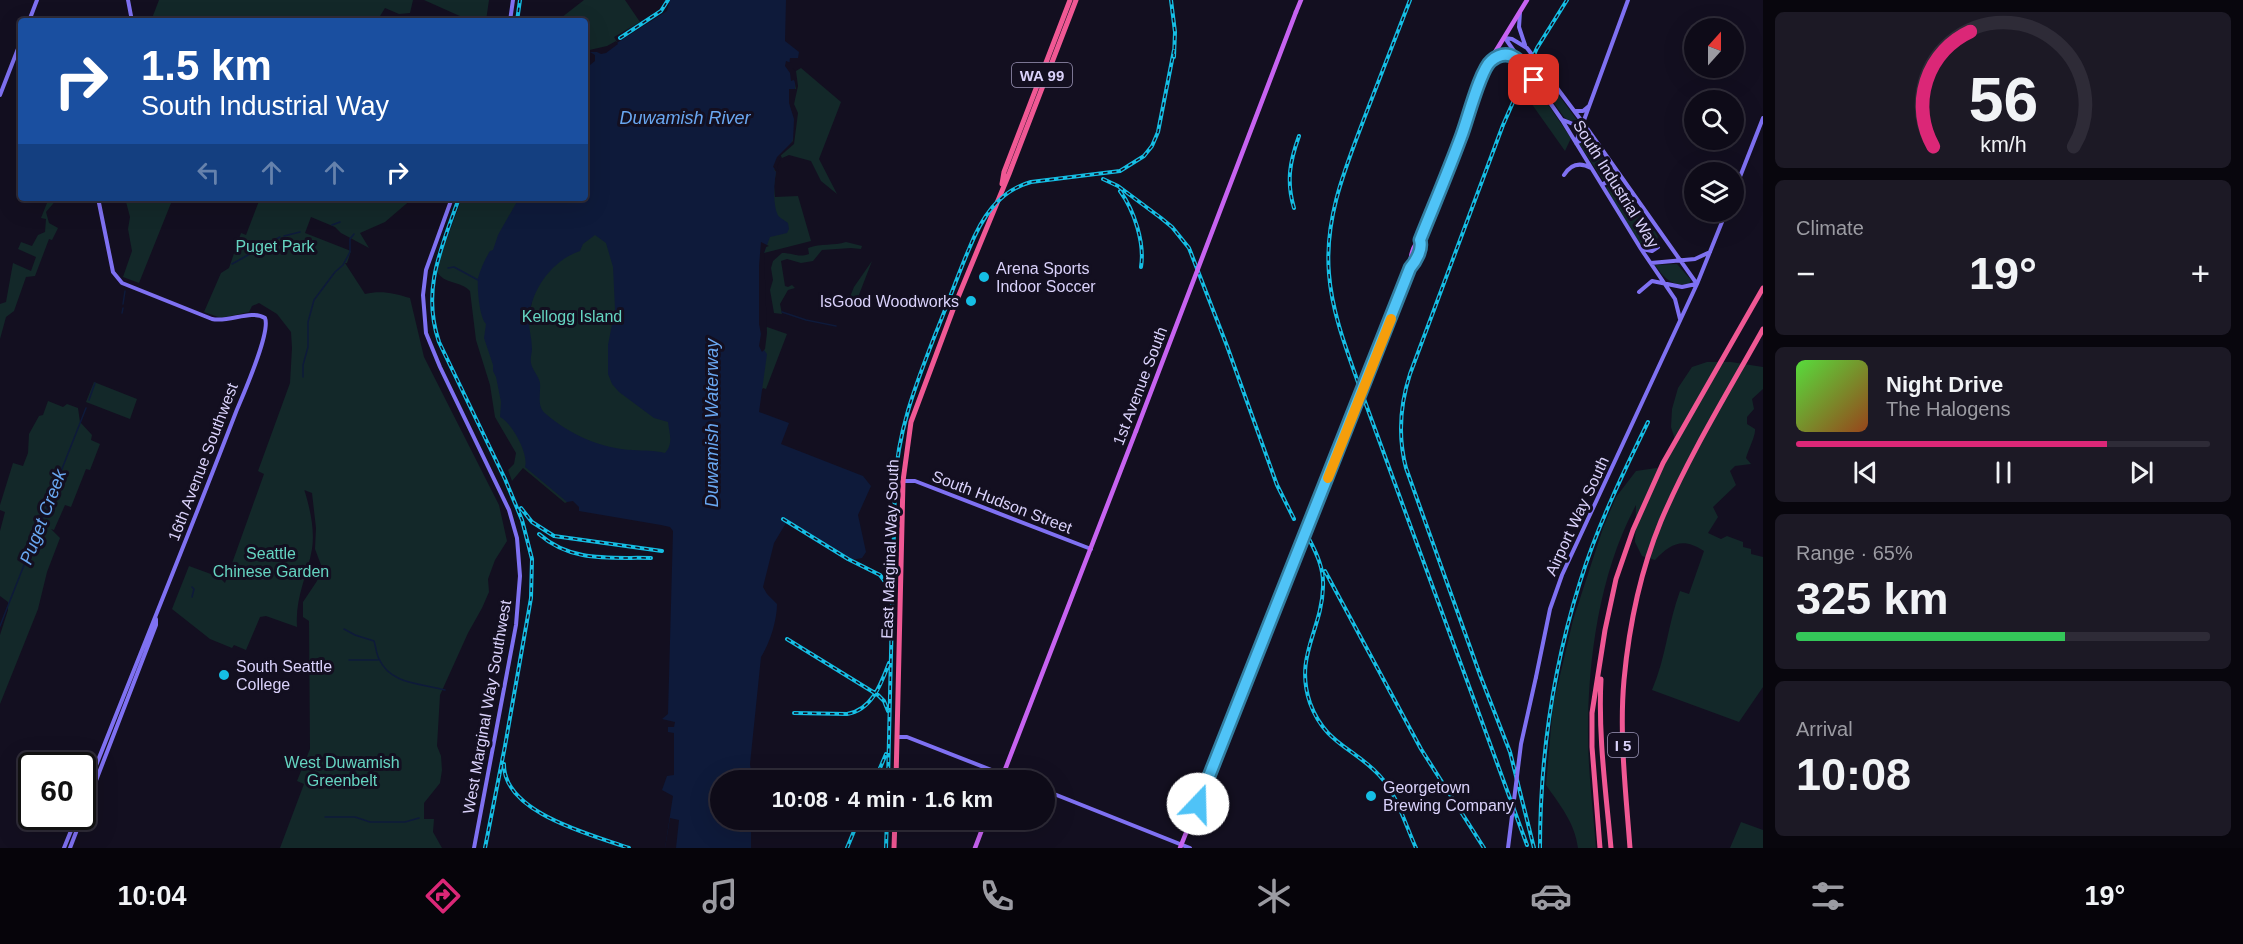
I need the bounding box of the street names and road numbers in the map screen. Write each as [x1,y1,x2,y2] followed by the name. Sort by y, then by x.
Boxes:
[1012,63,1072,87] road number: WA 99
[1570,117,1662,251] street label: South Industrial Way
[1110,325,1170,447] street label: 1st Avenue South
[165,380,241,543] street label: 16th Avenue Southwest
[1542,454,1612,578] street label: Airport Way South
[878,459,902,639] street label: East Marginal Way South
[930,467,1075,537] street label: South Hudson Street
[460,598,514,815] street label: West Marginal Way Southwest
[1608,733,1638,757] road number: I 5

